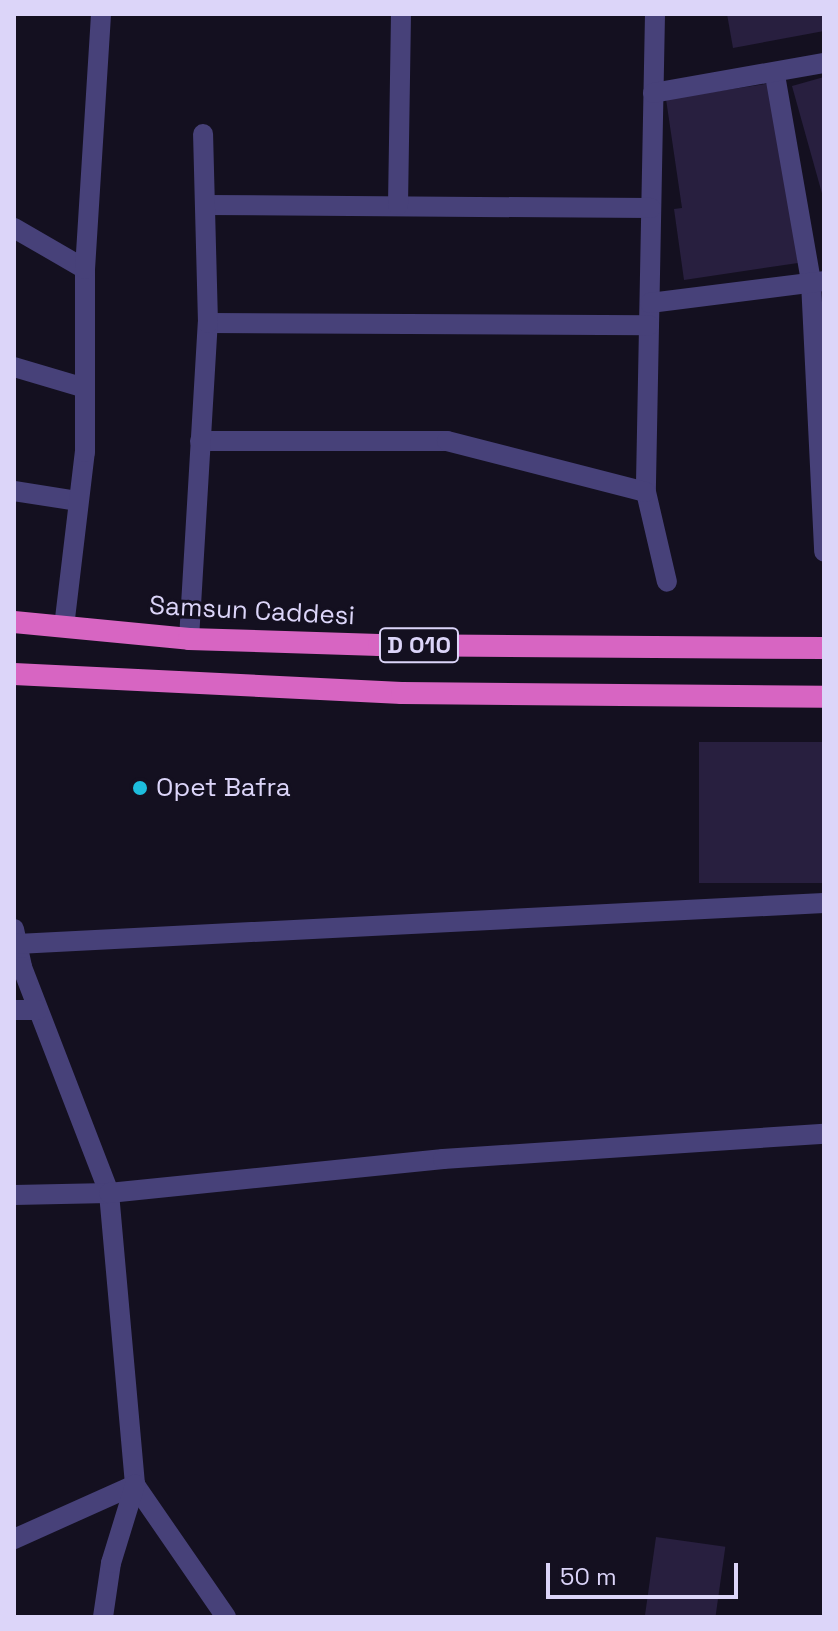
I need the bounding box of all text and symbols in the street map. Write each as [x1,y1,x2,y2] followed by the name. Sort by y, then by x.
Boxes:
[148,590,356,632] street label: Samsun Caddesi
[377,625,461,665] road number: D 010
[156,772,291,804] place label: Opet Bafra
[131,779,149,797] marker: Opet Bafra
[550,1547,742,1597] scale bar
[560,1561,617,1592] text: 50 m

